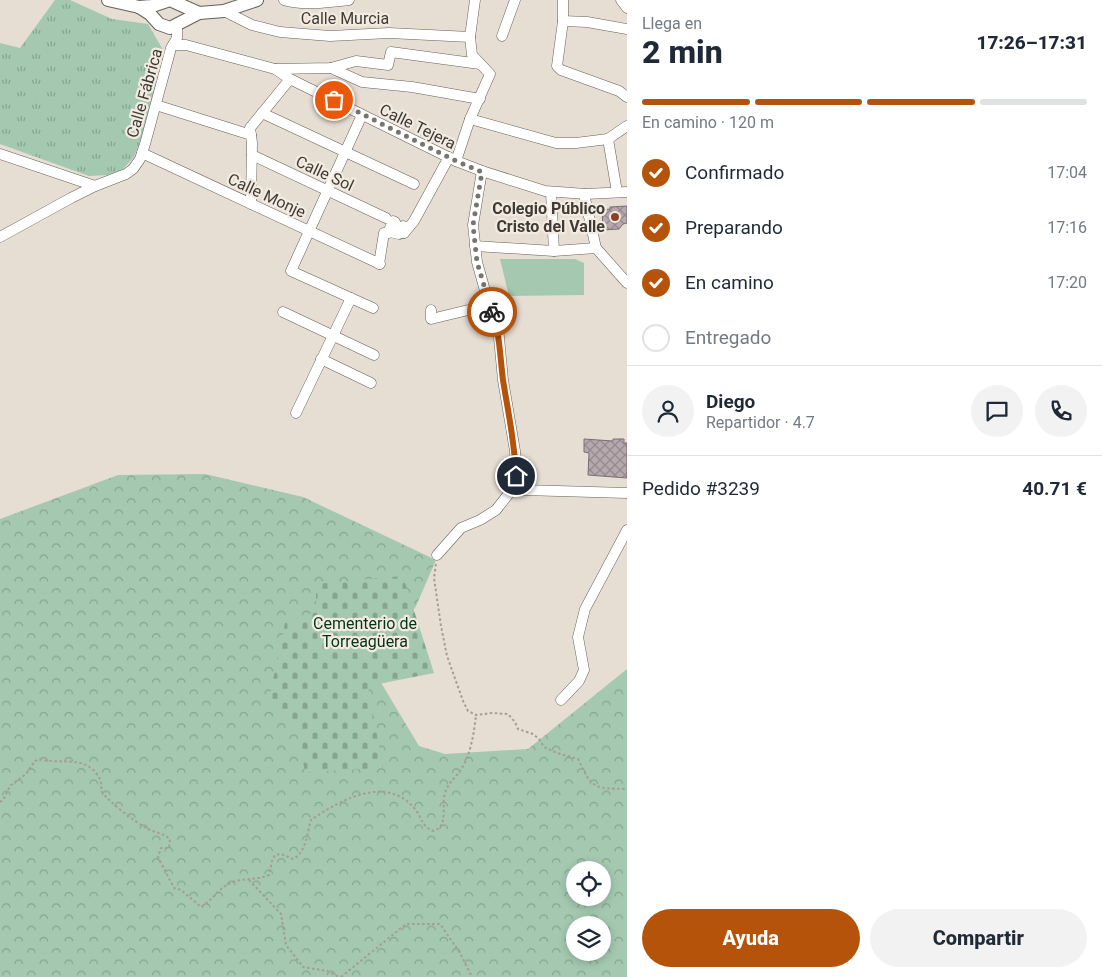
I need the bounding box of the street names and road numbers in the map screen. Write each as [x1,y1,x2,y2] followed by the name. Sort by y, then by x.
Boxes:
[301,9,389,28] street label: Calle Murcia
[123,46,166,140] street label: Calle Fábrica
[377,100,459,153] street label: Calle Tejera
[293,152,357,195] street label: Calle Sol
[225,169,309,222] street label: Calle Monje

